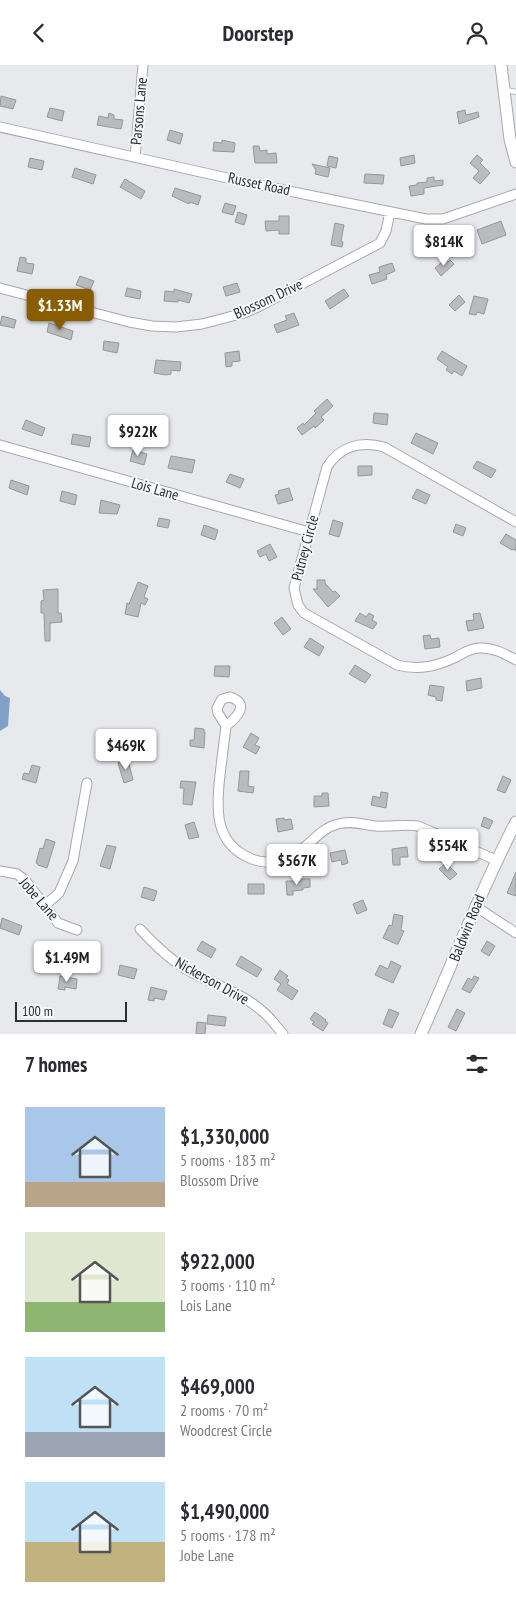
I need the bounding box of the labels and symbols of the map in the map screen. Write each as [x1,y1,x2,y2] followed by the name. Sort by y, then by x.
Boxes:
[126,76,151,145] street label: Parsons Lane
[226,168,292,199] street label: Russet Road
[409,225,479,267] pin: $814K
[230,274,305,323] street label: Blossom Drive
[19,289,101,331] pin: $1.33M
[103,415,173,457] pin: $922K
[129,473,181,504] street label: Lois Lane
[287,513,322,583] street label: Putney Circle
[91,729,161,771] pin: $469K
[413,829,483,871] pin: $554K
[262,843,332,886] pin: $567K
[15,873,63,924] street label: Jobe Lane
[445,892,489,964] street label: Baldwin Road
[26,941,108,983] pin: $1.49M
[172,953,252,1009] street label: Nickerson Drive
[15,999,128,1022] scale bar

